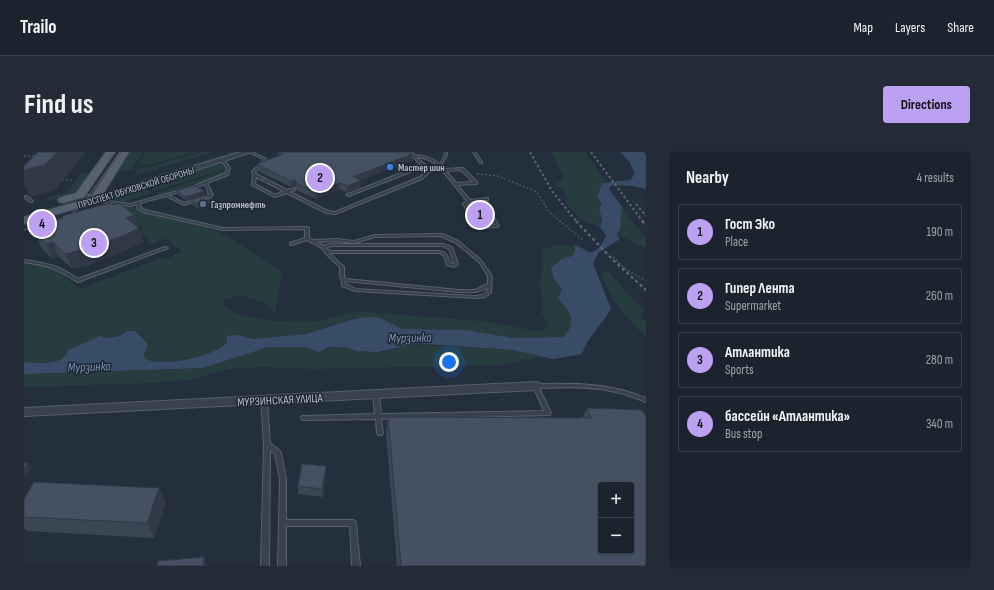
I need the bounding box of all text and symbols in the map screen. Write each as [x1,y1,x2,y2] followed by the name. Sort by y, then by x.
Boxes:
[20,16,57,39] text: Trailo
[853,19,873,36] text: Map
[895,19,925,36] text: Layers
[947,19,974,36] text: Share
[883,86,970,123] button: Directions
[24,88,93,121] text: Find us
[385,162,395,172] marker: Мастер шин
[398,162,445,174] place label: Мастер шин
[307,163,333,193] pin: 2
[77,165,196,211] street label: ПРОСПЕКТ ОБУХОВСКОЙ ОБОРОНЫ
[686,168,729,188] text: Nearby
[917,170,954,186] text: 4 results
[198,199,208,209] marker: Газпромнефть
[211,199,266,211] place label: Газпромнефть
[467,200,493,230] pin: 1
[29,209,55,239] pin: 4
[725,215,775,234] text: Гост Эко
[697,224,703,240] text: 1
[926,224,953,240] text: 190 m
[81,228,107,258] pin: 3
[725,234,748,250] text: Place
[725,279,795,298] text: Гипер Лента
[697,288,703,304] text: 2
[926,288,953,304] text: 260 m
[725,298,781,314] text: Supermarket
[388,330,432,346] water label: Мурзинка
[725,343,790,362] text: Атлантика
[439,352,459,372] your location
[697,352,703,368] text: 3
[926,352,953,368] text: 280 m
[67,358,111,376] water label: Мурзинка
[725,362,754,378] text: Sports
[237,391,324,410] street label: МУРЗИНСКАЯ УЛИЦА
[725,407,850,426] text: бассейн «Атлантика»
[697,416,703,432] text: 4
[926,416,953,432] text: 340 m
[725,426,762,442] text: Bus stop
[598,482,634,554] map controls
[598,482,634,518] button: +
[598,518,634,554] button: −

